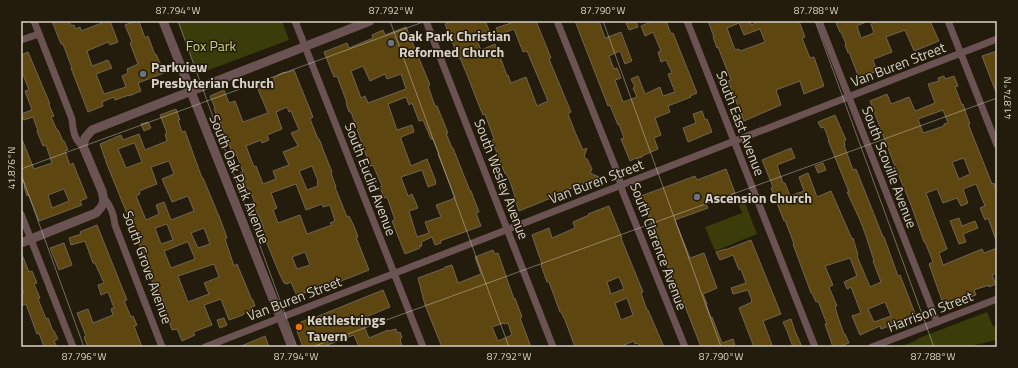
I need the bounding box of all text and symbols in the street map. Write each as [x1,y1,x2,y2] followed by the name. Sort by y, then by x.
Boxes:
[156,3,200,18] text: 87.794°W
[369,3,413,18] text: 87.792°W
[581,3,625,18] text: 87.790°W
[794,3,838,18] text: 87.788°W
[399,25,511,62] place label: Oak Park Christian Reformed Church
[186,35,237,56] park label: Fox Park
[848,36,948,92] street label: Van Buren Street
[386,38,396,48] marker: Oak Park Christian Reformed Church
[151,56,274,93] place label: Parkview Presbyterian Church
[711,67,771,179] street label: South East Avenue
[138,69,148,79] marker: Parkview Presbyterian Church
[1000,77,1015,119] text: 41.874°N
[857,103,923,231] street label: South Scoville Avenue
[204,111,276,247] street label: South Oak Park Avenue
[469,116,535,242] street label: South Wesley Avenue
[340,119,402,239] street label: South Euclid Avenue
[4,147,19,189] text: 41.876°N
[546,153,646,209] street label: Van Buren Street
[625,179,693,313] street label: South Clarence Avenue
[705,187,812,208] place label: Ascension Church
[692,192,702,202] marker: Ascension Church
[118,207,178,327] street label: South Grove Avenue
[244,270,344,326] street label: Van Buren Street
[884,285,976,337] street label: Harrison Street
[307,309,386,346] place label: Kettlestrings Tavern
[294,322,304,332] marker: Kettlestrings Tavern
[62,349,106,364] text: 87.796°W
[274,349,318,364] text: 87.794°W
[487,349,531,364] text: 87.792°W
[699,349,743,364] text: 87.790°W
[911,349,955,364] text: 87.788°W

